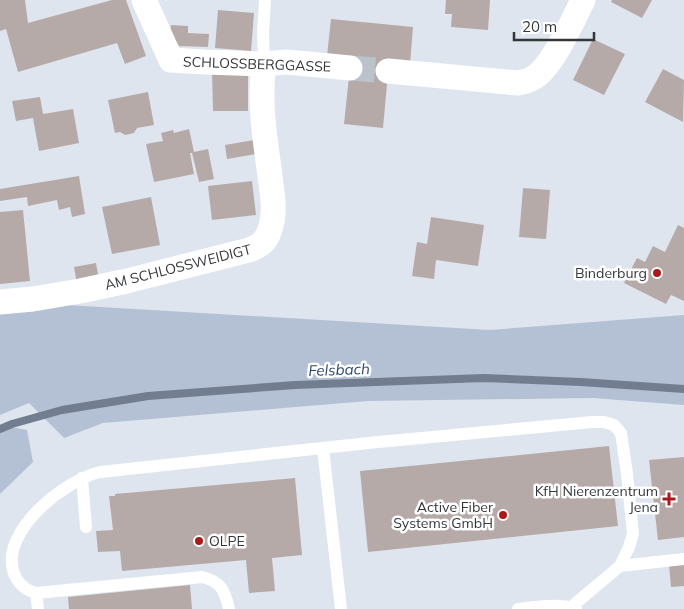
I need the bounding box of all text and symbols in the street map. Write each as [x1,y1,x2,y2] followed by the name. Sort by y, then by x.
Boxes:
[514,10,594,42] scale bar
[522,17,557,36] text: 20 m
[183,52,331,76] street label: SCHLOSSBERGGASSE
[103,240,254,294] street label: AM SCHLOSSWEIDIGT
[575,264,647,282] place label: Binderburg
[651,267,663,279] marker: Binderburg
[308,359,370,380] water label: Felsbach
[535,482,658,516] place label: KfH Nierenzentrum Jena
[662,492,676,506] marker: KfH Nierenzentrum Jena
[393,498,494,532] place label: Active Fiber Systems GmbH
[497,509,509,521] marker: Active Fiber Systems GmbH
[209,532,245,550] place label: OLPE
[193,535,205,547] marker: OLPE

